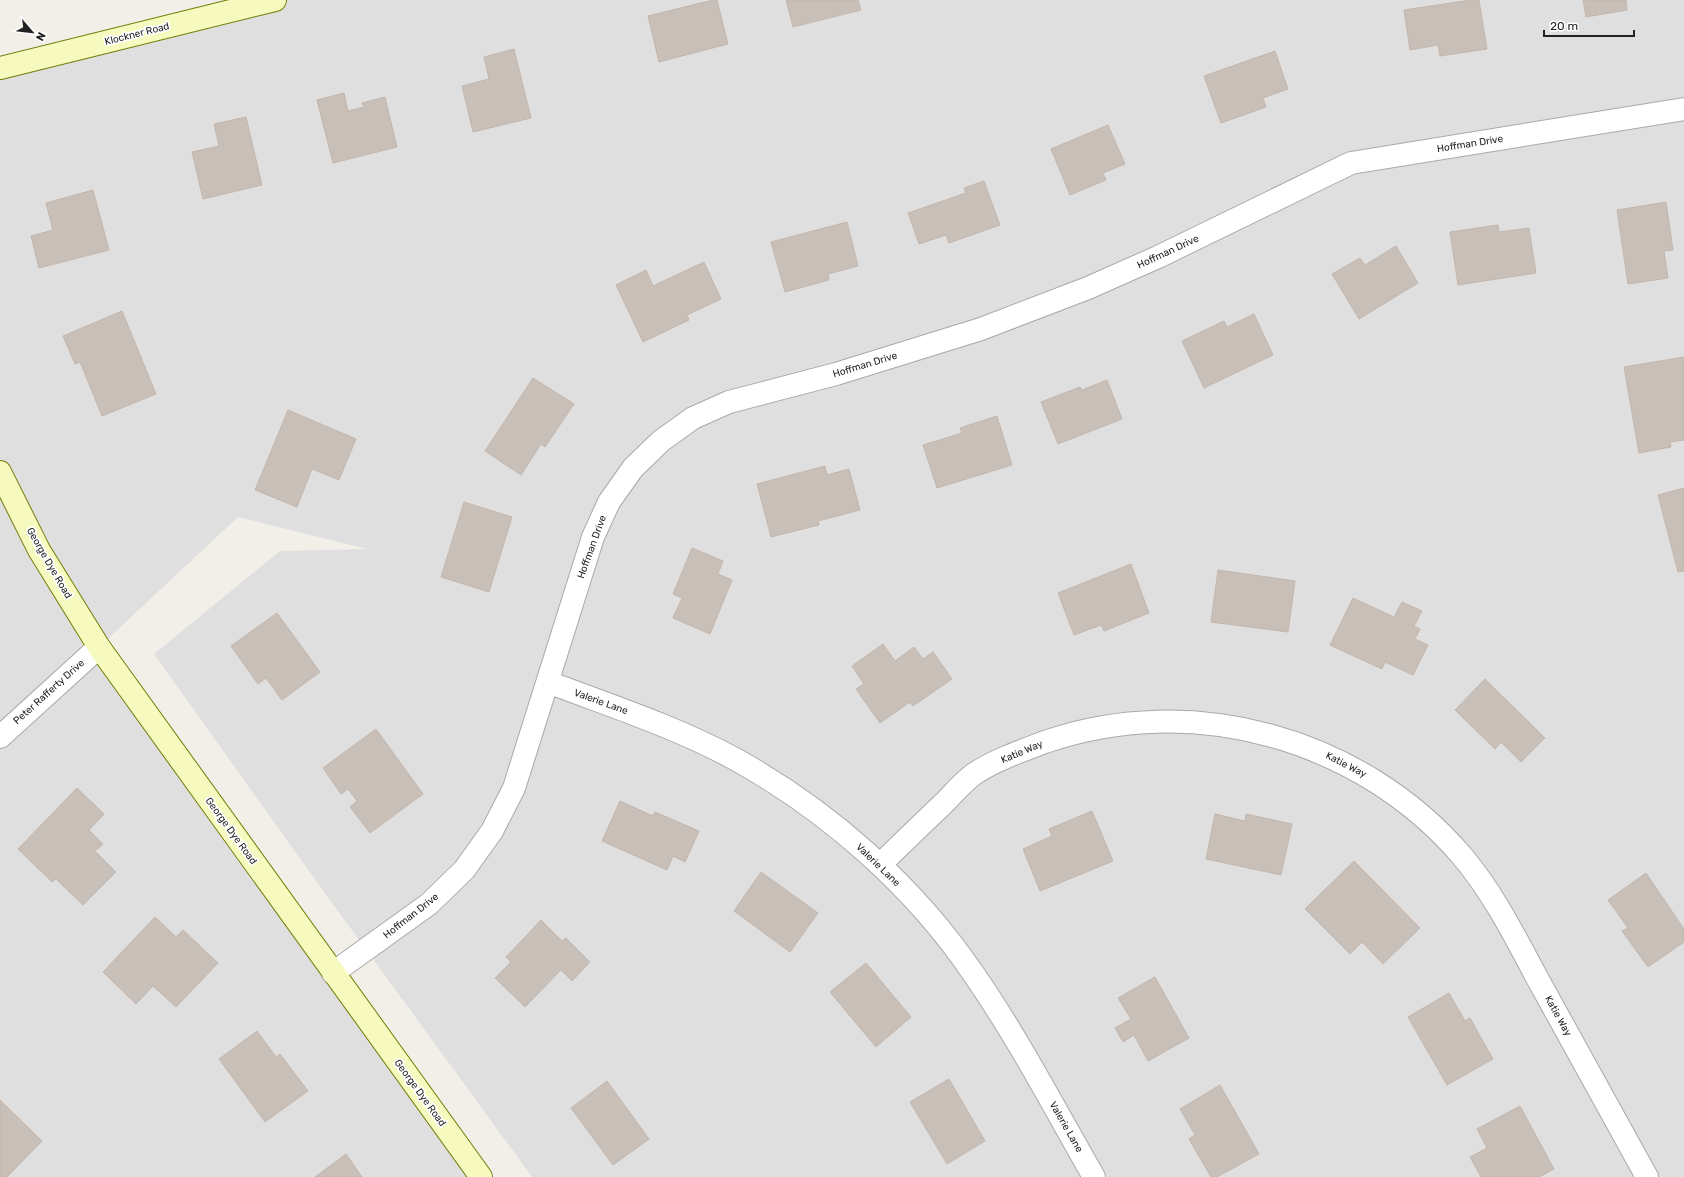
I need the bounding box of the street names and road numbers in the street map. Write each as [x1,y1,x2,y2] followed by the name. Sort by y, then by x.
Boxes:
[103,20,171,48] street label: Klockner Road
[1436,133,1504,155] street label: Hoffman Drive
[1135,232,1201,272] street label: Hoffman Drive
[831,349,899,380] street label: Hoffman Drive
[575,513,609,580] street label: Hoffman Drive
[24,525,74,601] street label: George Dye Road
[11,657,87,727] street label: Peter Rafferty Drive
[572,687,630,717] street label: Valerie Lane
[999,738,1045,766] street label: Katie Way
[1324,750,1369,781] street label: Katie Way
[203,795,259,867] street label: George Dye Road
[853,841,903,889] street label: Valerie Lane
[381,890,441,941] street label: Hoffman Drive
[1542,994,1574,1039] street label: Katie Way
[392,1057,448,1129] street label: George Dye Road
[1047,1099,1086,1155] street label: Valerie Lane

